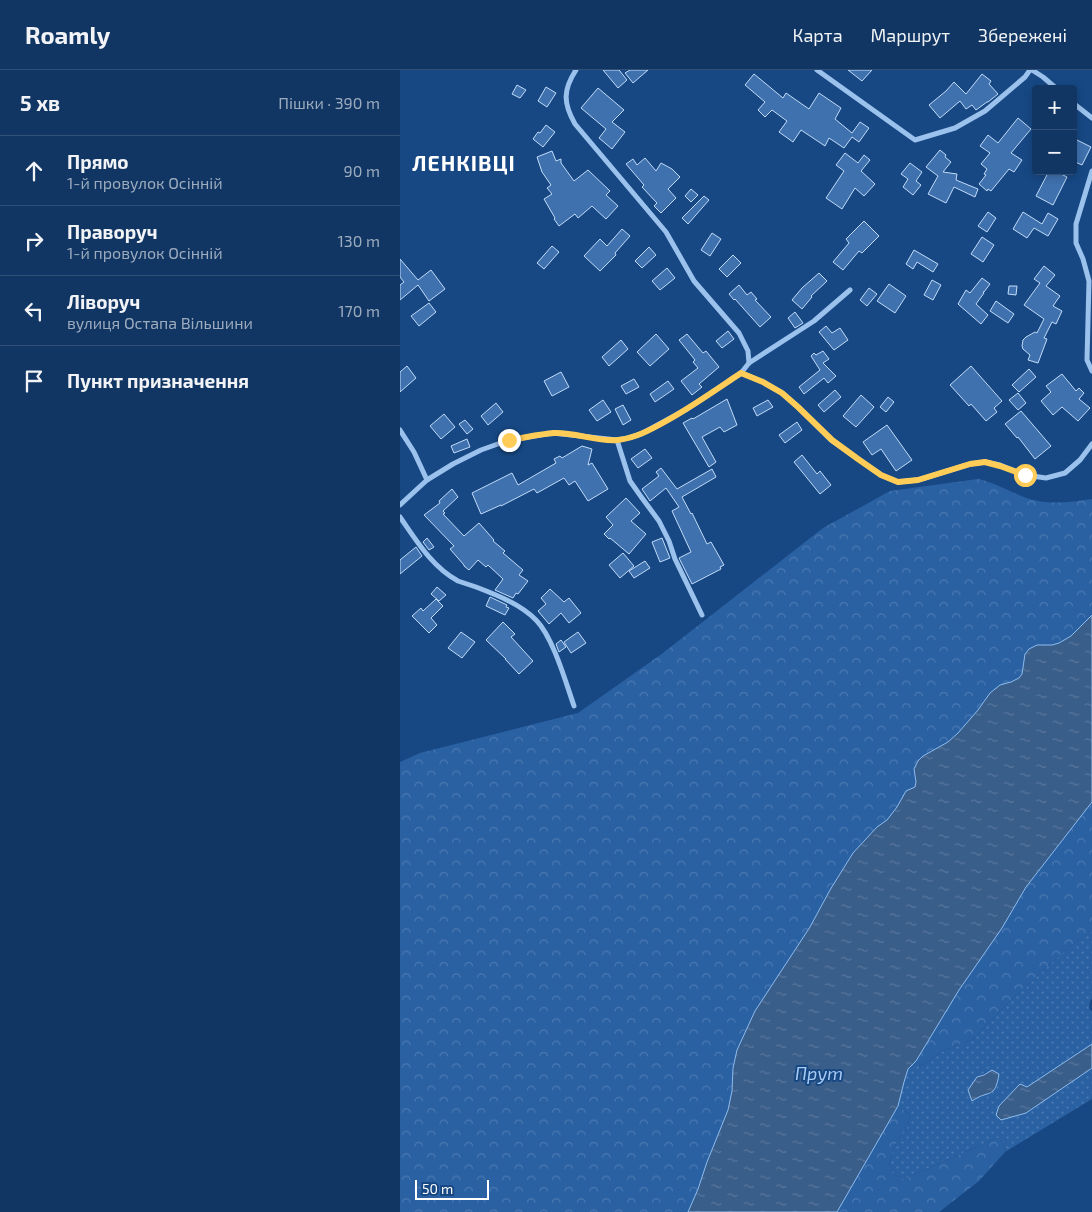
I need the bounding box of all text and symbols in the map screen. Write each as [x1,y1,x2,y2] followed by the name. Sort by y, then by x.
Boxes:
[25,20,110,49] text: Roamly
[793,24,843,46] text: Карта
[871,24,950,46] text: Маршрут
[978,24,1067,46] text: Збережені
[1032,85,1077,175] map controls
[1032,85,1077,130] button: +
[20,90,60,115] text: 5 хв
[278,93,380,112] text: Пішки · 390 m
[1032,130,1077,175] button: −
[67,150,129,173] text: Прямо
[412,150,516,175] district label: ЛЕНКІВЦІ
[20,157,48,185] icon: ahead
[344,161,380,180] text: 90 m
[67,173,223,192] text: 1-й провулок Осінній
[67,220,158,243] text: Праворуч
[20,227,48,255] icon: right
[338,231,380,250] text: 130 m
[67,243,223,262] text: 1-й провулок Осінній
[67,290,140,313] text: Ліворуч
[20,297,48,325] icon: left
[338,301,380,320] text: 170 m
[67,313,253,332] text: вулиця Остапа Вільшини
[20,367,48,395] icon: arrive
[67,369,249,392] text: Пункт призначення
[498,429,521,452] route end
[1014,464,1037,487] route start
[795,1062,843,1084] water label: Прут
[415,1177,489,1200] scale bar
[422,1180,453,1197] text: 50 m

